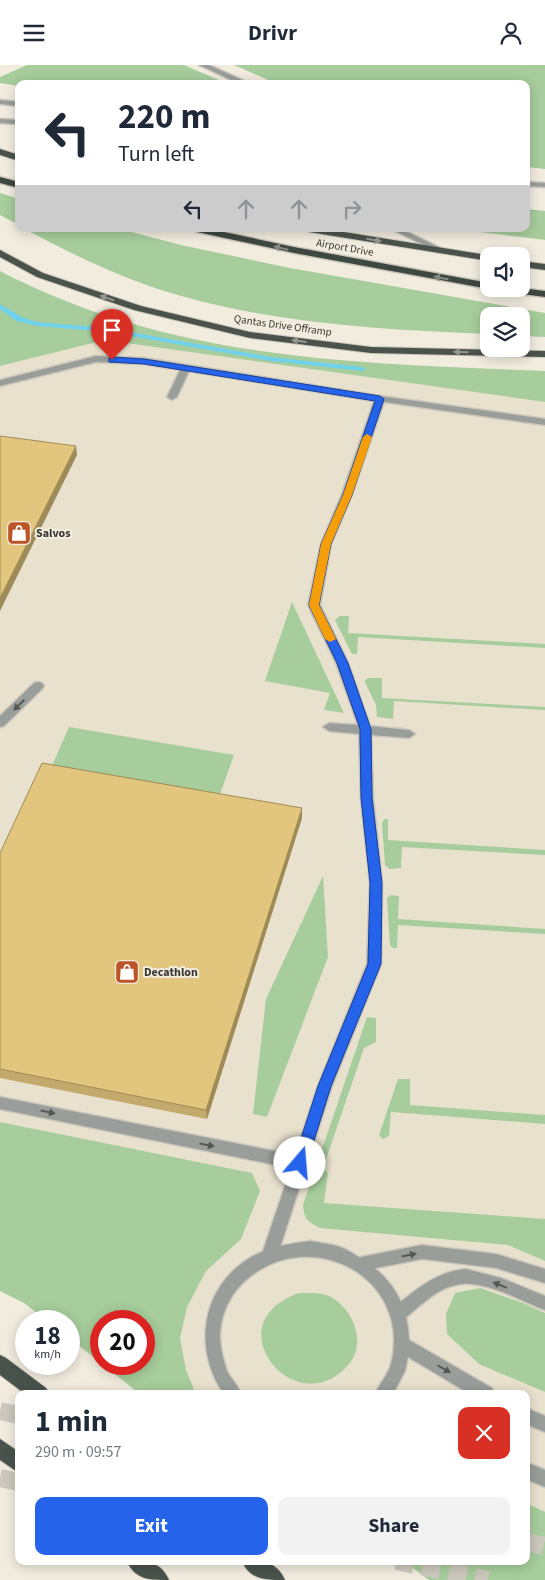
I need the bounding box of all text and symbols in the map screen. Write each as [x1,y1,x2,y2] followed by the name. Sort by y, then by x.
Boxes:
[248,17,297,49] text: Drivr
[20,19,48,47] icon: menu
[497,19,525,47] icon: person
[118,92,210,142] text: 220 m
[35,100,100,165] icon: left
[118,138,194,170] text: Turn left
[179,195,207,223] icon: left
[232,195,260,223] icon: ahead
[285,195,313,223] icon: ahead
[338,195,366,223] icon: right
[315,235,375,260] street label: Airport Drive
[367,236,383,244] one-way arrow
[274,244,289,252] one-way arrow
[480,247,530,357] map controls
[480,247,530,297] button: sound
[432,273,448,281] one-way arrow
[99,294,114,302] one-way arrow
[480,307,530,357] button: layers
[91,309,133,360] pin
[233,311,333,340] street label: Qantas Drive Offramp
[98,316,126,344] icon: arrive
[291,337,307,345] one-way arrow
[453,348,469,356] one-way arrow
[6,520,32,546] shop icon: Salvos
[36,525,71,542] place label: Salvos
[13,699,25,711] one-way arrow
[114,959,140,985] shop icon: Decathlon
[144,964,198,981] place label: Decathlon
[40,1109,56,1117] one-way arrow
[273,1136,325,1188] position arrow
[199,1141,215,1149] one-way arrow
[401,1251,416,1259] one-way arrow
[493,1280,507,1288] one-way arrow
[90,1310,155,1375] speed limit sign: 20
[34,1318,61,1354] text: 18
[34,1346,61,1363] text: km/h
[438,1365,451,1374] one-way arrow
[35,1400,108,1443] text: 1 min
[458,1407,510,1459] button: close
[35,1441,122,1463] text: 290 m · 09:57
[35,1497,268,1555] button: Exit
[278,1497,510,1555] button: Share

